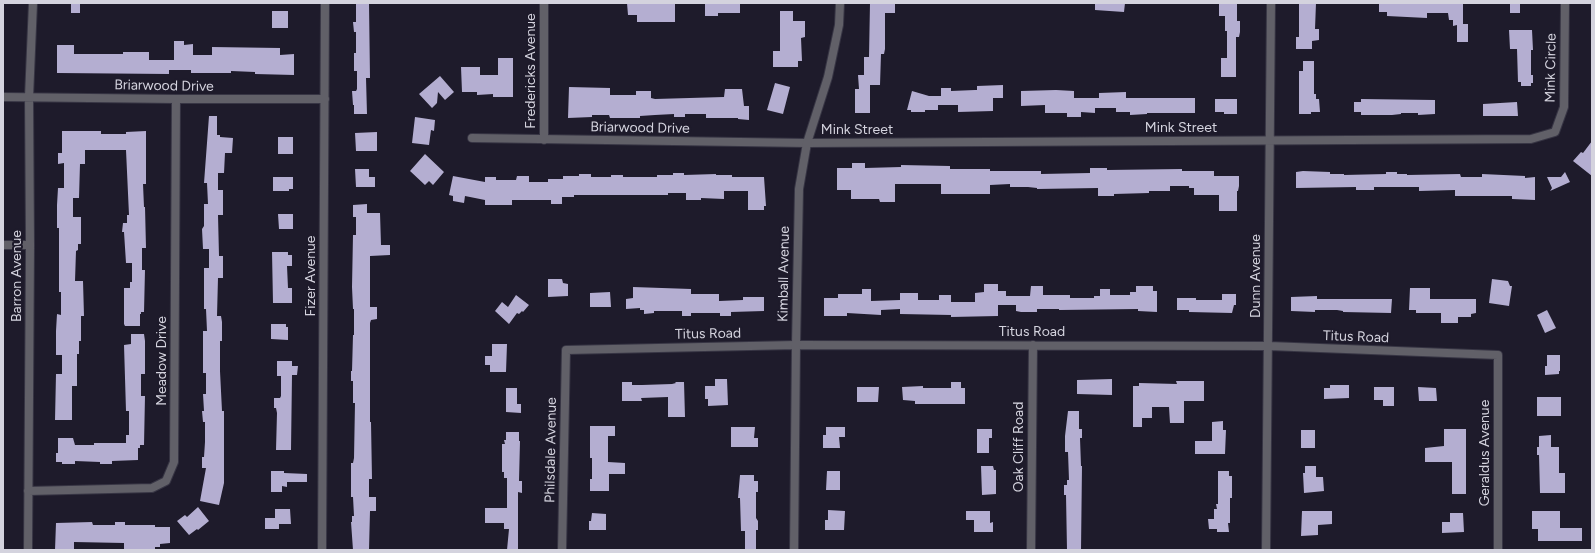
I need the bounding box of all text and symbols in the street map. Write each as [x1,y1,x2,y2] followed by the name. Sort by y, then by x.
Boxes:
[523,13,539,129] street label: Fredericks Avenue
[1542,33,1560,103] street label: Mink Circle
[114,77,214,95] street label: Briarwood Drive
[590,119,690,137] street label: Briarwood Drive
[1145,120,1217,136] street label: Mink Street
[821,122,893,138] street label: Mink Street
[775,226,793,322] street label: Kimball Avenue
[9,230,25,322] street label: Barron Avenue
[1248,234,1264,318] street label: Dunn Avenue
[303,236,319,316] street label: Fizer Avenue
[154,316,170,406] street label: Meadow Drive
[999,324,1065,340] street label: Titus Road
[675,325,741,343] street label: Titus Road
[1323,327,1389,347] street label: Titus Road
[542,397,560,503] street label: Philsdale Avenue
[1477,400,1493,506] street label: Geraldus Avenue
[1011,402,1027,492] street label: Oak Cliff Road

